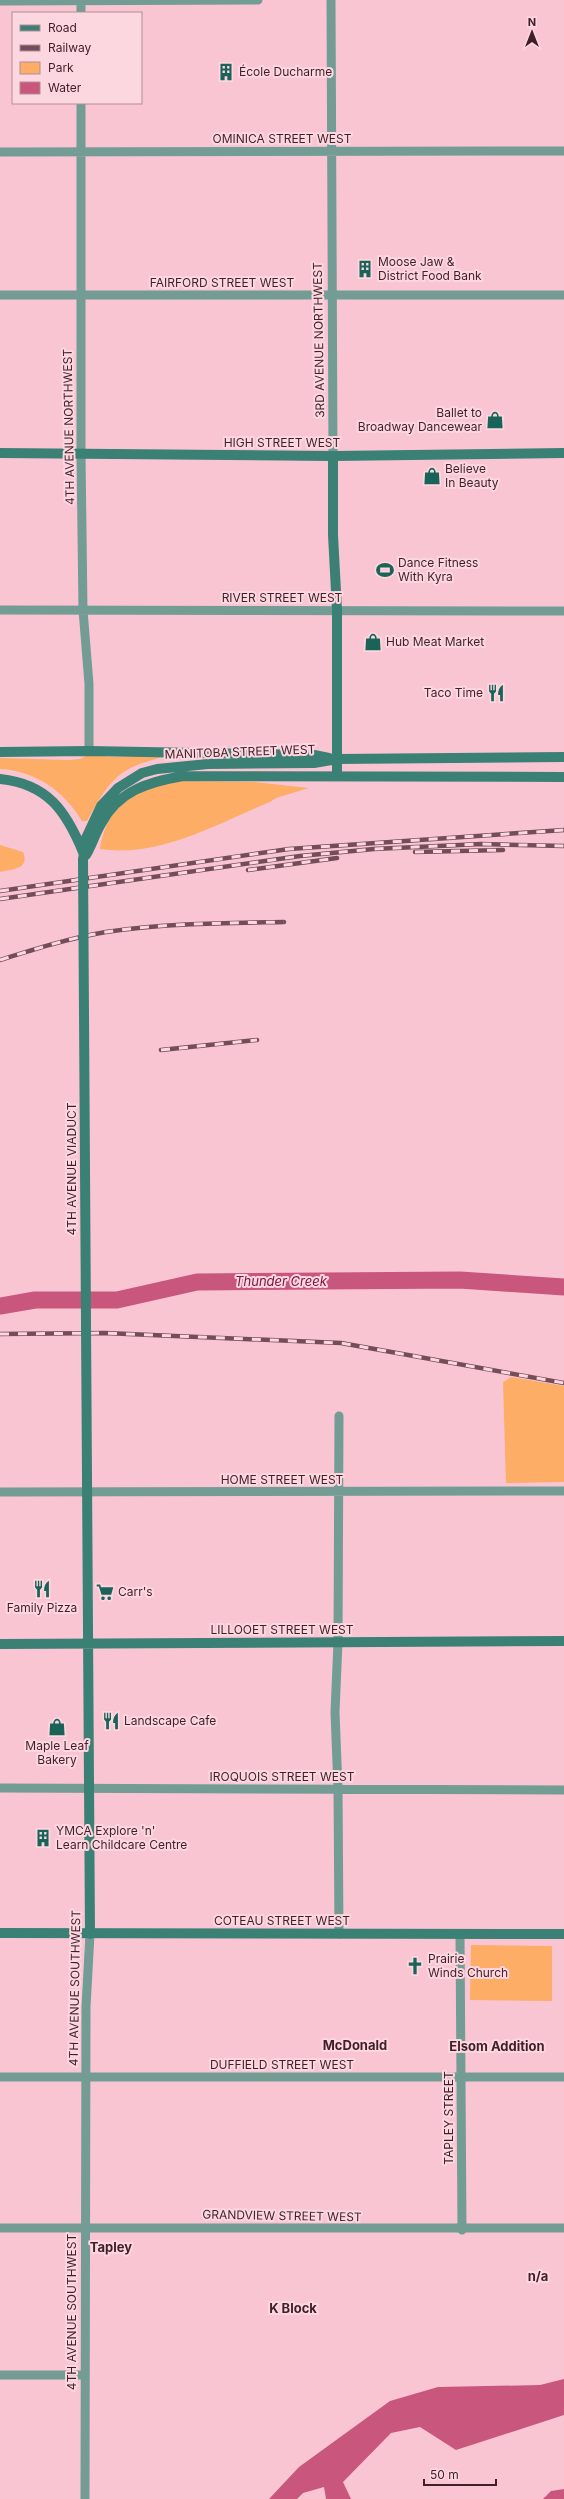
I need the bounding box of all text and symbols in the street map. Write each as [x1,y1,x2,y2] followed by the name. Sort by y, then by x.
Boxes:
[12,12,142,104] legend
[512,12,552,52] north arrow
[528,15,536,29] text: N
[48,20,77,35] text: Road
[48,40,92,55] text: Railway
[48,60,74,75] text: Park
[216,62,236,82] building icon: École Ducharme
[239,64,332,79] place label: École Ducharme
[48,80,82,95] text: Water
[213,131,352,146] street label: OMINICA STREET WEST
[378,254,482,283] place label: Moose Jaw & District Food Bank
[355,259,375,279] building icon: Moose Jaw & District Food Bank
[310,262,327,418] street label: 3RD AVENUE NORTHWEST
[150,275,294,290] street label: FAIRFORD STREET WEST
[60,348,77,505] street label: 4TH AVENUE NORTHWEST
[358,405,482,434] place label: Ballet to Broadway Dancewear
[485,410,505,430] shop icon: Ballet to Broadway Dancewear
[224,435,341,450] street label: HIGH STREET WEST
[445,461,499,490] place label: Believe In Beauty
[422,466,442,486] shop icon: Believe In Beauty
[398,555,478,584] place label: Dance Fitness With Kyra
[375,560,395,580] sports icon: Dance Fitness With Kyra
[222,590,343,605] street label: RIVER STREET WEST
[363,632,383,652] shop icon: Hub Meat Market
[386,634,484,649] place label: Hub Meat Market
[486,683,506,703] restaurant icon: Taco Time
[424,685,483,700] place label: Taco Time
[164,741,316,762] street label: MANITOBA STREET WEST
[64,1102,79,1236] street label: 4TH AVENUE VIADUCT
[235,1273,328,1289] water label: Thunder Creek
[221,1472,344,1487] street label: HOME STREET WEST
[32,1579,52,1599] restaurant icon: Family Pizza
[95,1582,115,1602] supermarket icon: Carr's
[118,1584,153,1599] place label: Carr's
[7,1600,77,1615] place label: Family Pizza
[210,1622,354,1637] street label: LILLOOET STREET WEST
[101,1711,121,1731] restaurant icon: Landscape Cafe
[124,1713,216,1728] place label: Landscape Cafe
[47,1717,67,1737] shop icon: Maple Leaf Bakery
[25,1738,89,1767] place label: Maple Leaf Bakery
[210,1769,355,1784] street label: IROQUOIS STREET WEST
[56,1823,187,1852] place label: YMCA Explore 'n' Learn Childcare Centre
[33,1828,53,1848] building icon: YMCA Explore 'n' Learn Childcare Centre
[66,1909,83,2066] street label: 4TH AVENUE SOUTHWEST
[214,1913,350,1928] street label: COTEAU STREET WEST
[428,1951,508,1980] place label: Prairie Winds Church
[405,1956,425,1976] church icon: Prairie Winds Church
[323,2037,387,2053] district label: McDonald
[449,2038,545,2054] district label: Elsom Addition
[210,2057,354,2072] street label: DUFFIELD STREET WEST
[441,2071,456,2165] street label: TAPLEY STREET
[202,2207,362,2224] street label: GRANDVIEW STREET WEST
[64,2234,79,2390] street label: 4TH AVENUE SOUTHWEST
[90,2239,132,2255] district label: Tapley
[528,2268,548,2284] district label: n/a
[269,2300,317,2316] district label: K Block
[424,2461,496,2487] scale bar
[430,2467,459,2482] text: 50 m

